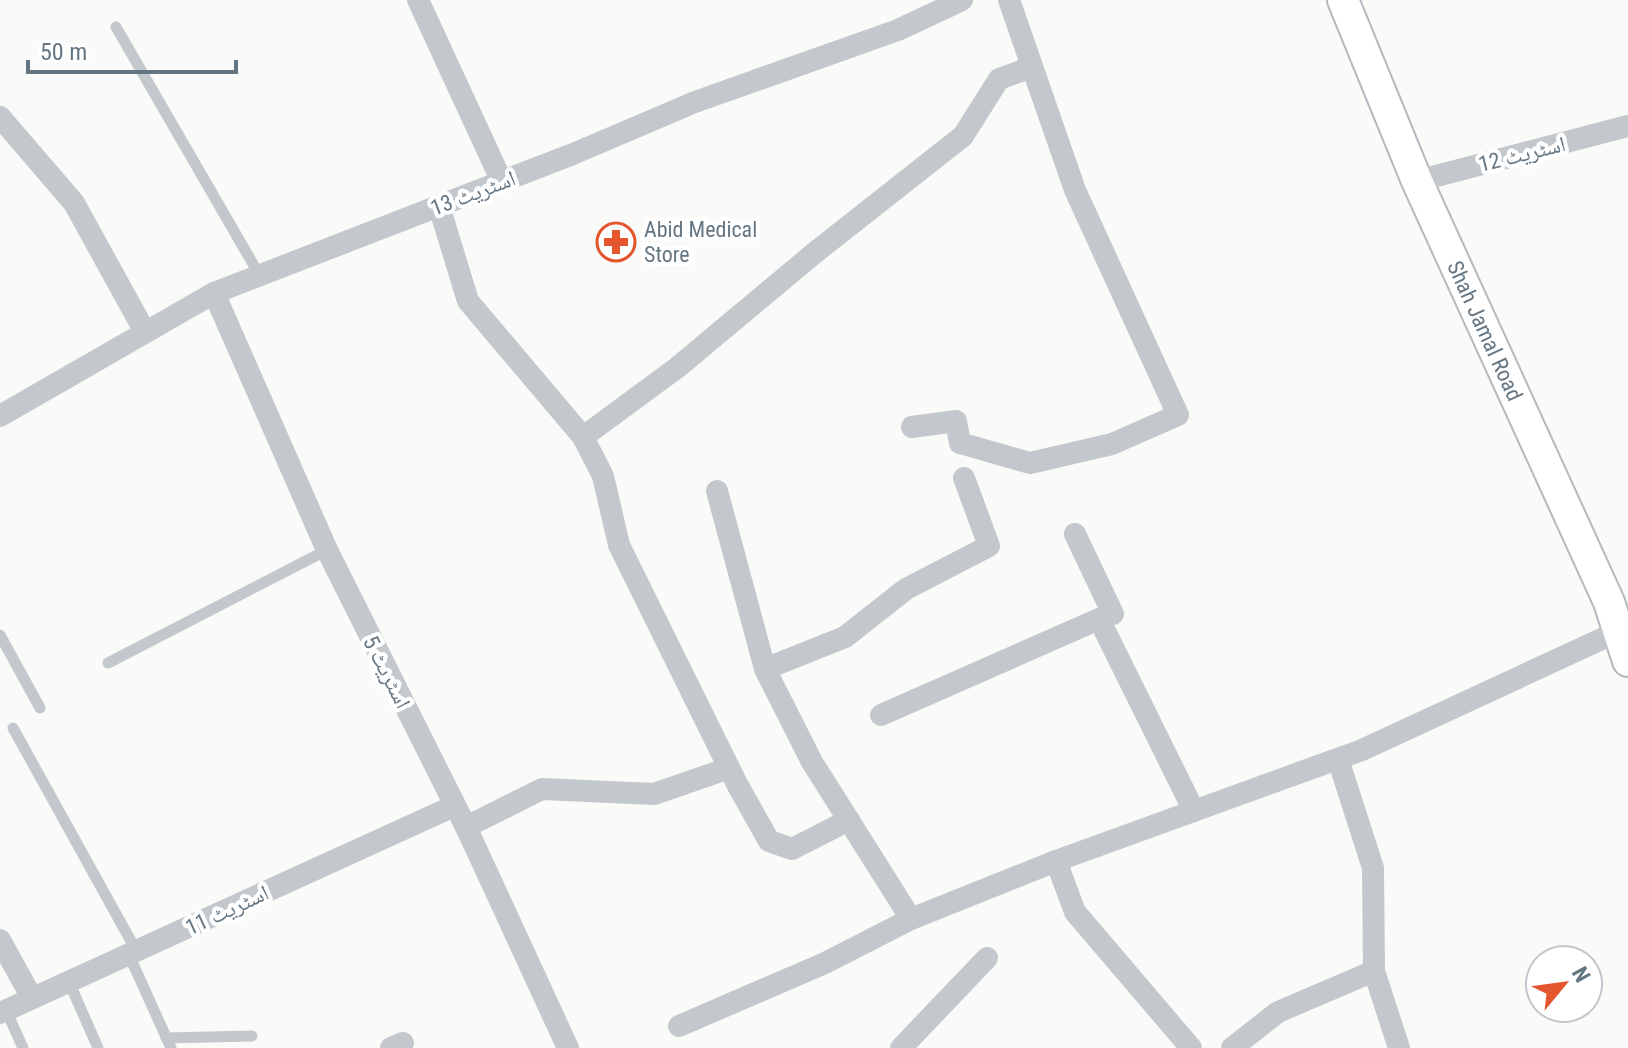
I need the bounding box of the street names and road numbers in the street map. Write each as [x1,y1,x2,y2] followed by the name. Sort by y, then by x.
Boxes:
[1476,131,1568,177] street label: اسٹریٹ 12
[427,165,519,221] street label: اسٹریٹ 13
[1443,257,1528,404] street label: Shah Jamal Road
[358,632,416,712] street label: اسٹریٹ 5
[181,880,273,940] street label: اسٹریٹ 11

